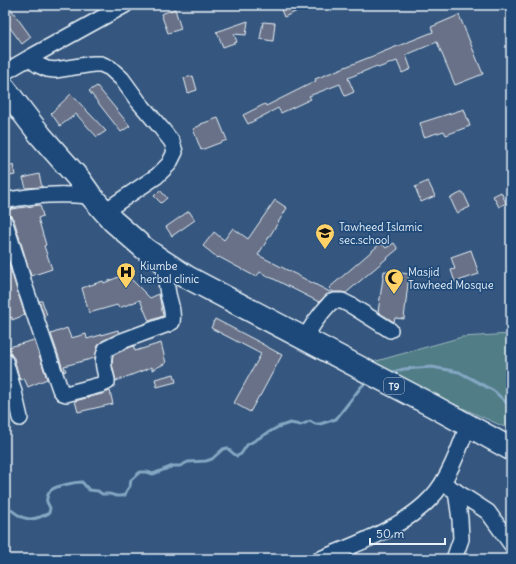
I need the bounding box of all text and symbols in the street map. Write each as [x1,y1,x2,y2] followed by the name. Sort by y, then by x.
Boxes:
[339,220,423,247] place label: Tawheed Islamic sec.school
[314,222,336,250] school or university icon: Tawheed Islamic sec.school
[140,259,200,286] place label: Kiumbe herbal clinic
[115,261,137,289] hospital icon: Kiumbe herbal clinic
[408,265,494,292] place label: Masjid Tawheed Mosque
[383,267,405,295] mosque icon: Masjid Tawheed Mosque
[384,378,404,394] road number: T9
[370,520,445,546] scale bar
[376,526,405,541] text: 50 m

